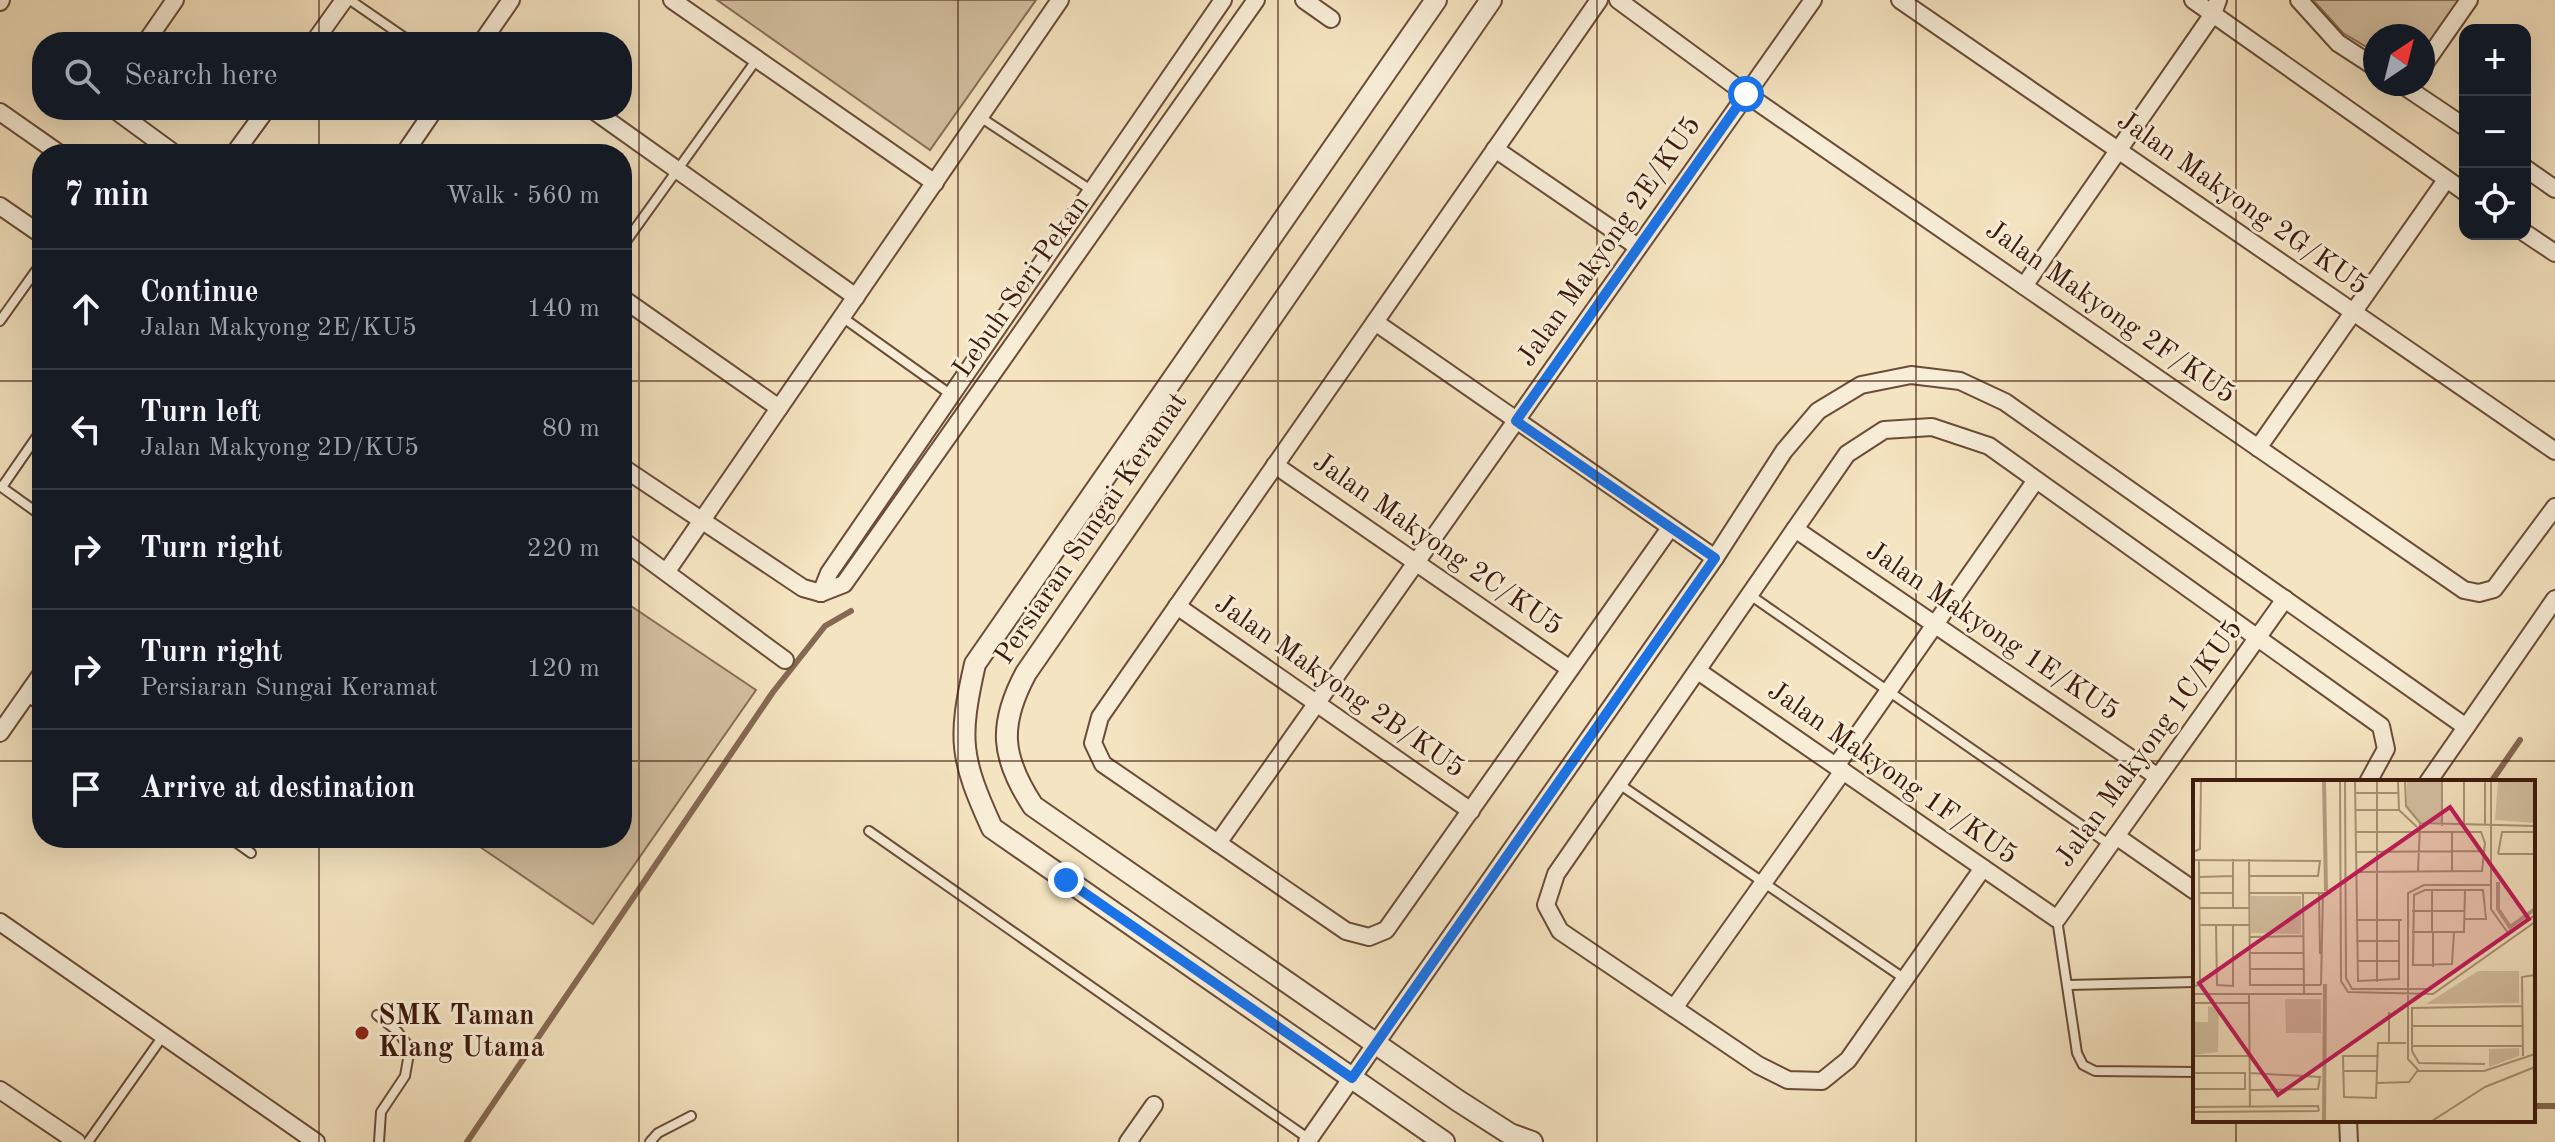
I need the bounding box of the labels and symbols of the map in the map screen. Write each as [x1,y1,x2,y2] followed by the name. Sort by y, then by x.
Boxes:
[2363,24,2435,96] north arrow
[1728,76,1764,112] route start
[2112,107,2372,301] street label: Jalan Makyong 2G/KU5
[1513,112,1707,372] street label: Jalan Makyong 2E/KU5
[949,191,1095,383] street label: Lebuh Seri Pekan
[1980,216,2240,410] street label: Jalan Makyong 2F/KU5
[991,388,1193,670] street label: Persiaran Sungai Keramat
[1307,448,1567,642] street label: Jalan Makyong 2C/KU5
[1861,537,2123,727] street label: Jalan Makyong 1E/KU5
[1209,590,1469,784] street label: Jalan Makyong 2B/KU5
[2051,615,2249,873] street label: Jalan Makyong 1C/KU5
[1762,677,2022,871] street label: Jalan Makyong 1F/KU5
[2193,780,2535,1122] inset map
[1048,862,1084,898] route end
[378,1003,545,1063] place label: SMK Taman Klang Utama
[353,1024,371,1042] marker: SMK Taman Klang Utama

